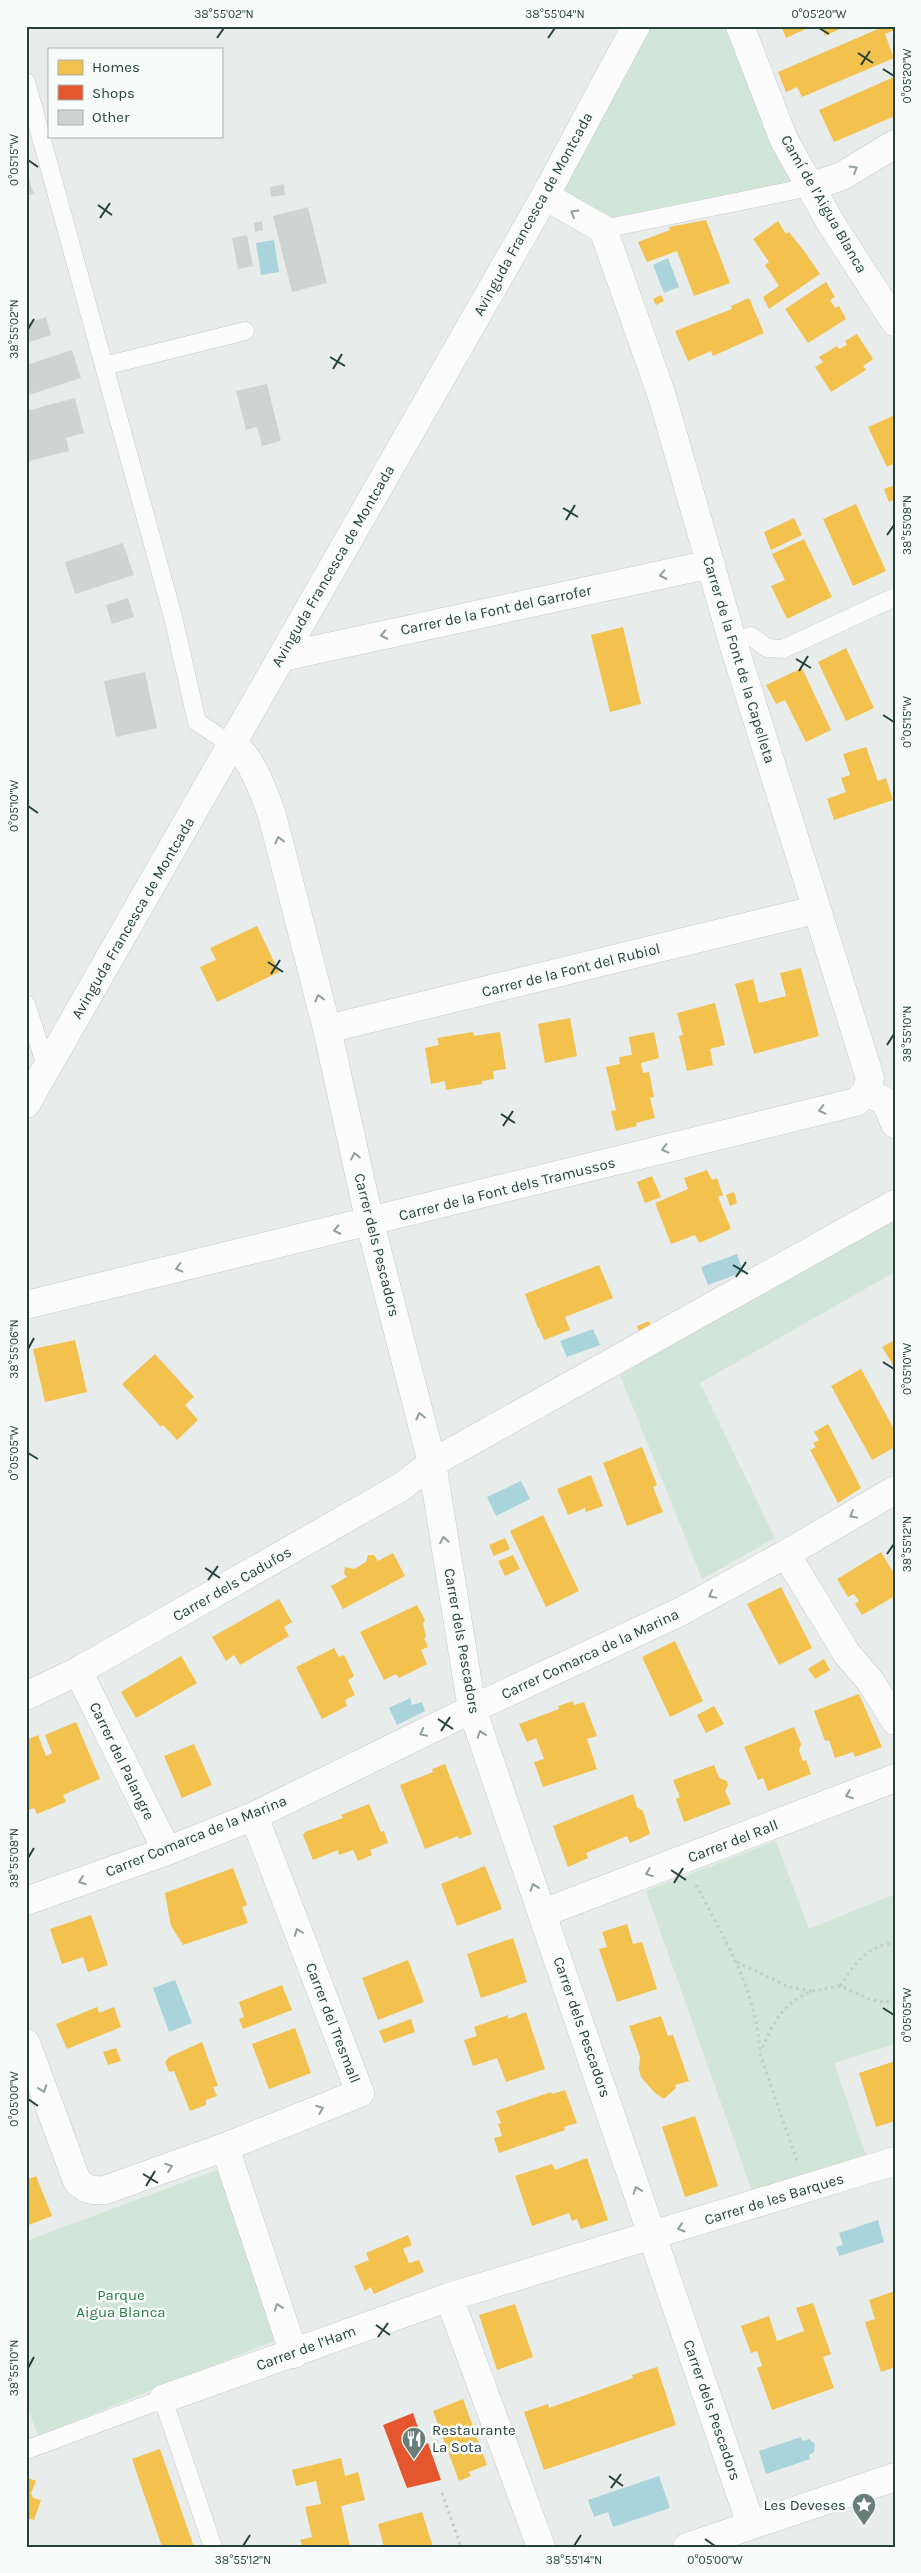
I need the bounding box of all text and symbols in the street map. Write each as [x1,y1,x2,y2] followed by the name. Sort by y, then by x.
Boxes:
[194,7,254,21] text: 38°55'02"N
[525,7,585,21] text: 38°55'04"N
[791,7,847,21] text: 0°05'20"W
[48,48,222,138] legend
[900,48,914,104] text: 0°05'20"W
[92,58,140,76] text: Homes
[92,84,135,102] text: Shops
[92,108,130,126] text: Other
[469,109,597,319] street label: Avinguda Francesca de Montcada
[777,132,871,276] street label: Camí de l’Aigua Blanca
[7,134,21,186] text: 0°05'15"W
[848,165,857,175] one-way arrow
[570,210,579,220] one-way arrow
[7,299,21,359] text: 38°55'02"N
[268,462,398,670] street label: Avinguda Francesca de Montcada
[900,495,914,555] text: 38°55'08"N
[699,554,779,766] street label: Carrer de la Font de la Capelleta
[658,569,667,579] one-way arrow
[399,581,594,639] street label: Carrer de la Font del Garrofer
[380,629,389,639] one-way arrow
[900,696,914,748] text: 0°05'15"W
[7,780,21,832] text: 0°05'10"W
[68,814,198,1022] street label: Avinguda Francesca de Montcada
[274,836,285,845] one-way arrow
[480,939,662,1001] street label: Carrer de la Font del Rubiol
[314,993,325,1002] one-way arrow
[900,1006,914,1062] text: 38°55'10"N
[818,1104,827,1115] one-way arrow
[660,1143,669,1154] one-way arrow
[350,1152,361,1161] one-way arrow
[397,1153,617,1225] street label: Carrer de la Font dels Tramussos
[350,1171,404,1319] street label: Carrer dels Pescadors
[333,1224,342,1235] one-way arrow
[175,1262,184,1272] one-way arrow
[7,1319,21,1379] text: 38°55'06"N
[900,1343,914,1395] text: 0°05'10"W
[415,1411,426,1420] one-way arrow
[7,1425,21,1481] text: 0°05'05"W
[849,1508,858,1518] one-way arrow
[900,1516,914,1572] text: 38°55'12"N
[440,1535,450,1544] one-way arrow
[170,1543,294,1625] street label: Carrer dels Cadufos
[440,1567,484,1715] street label: Carrer dels Pescadors
[708,1589,717,1599] one-way arrow
[498,1605,682,1703] street label: Carrer Comarca de la Marina
[86,1699,158,1823] street label: Carrer del Palangre
[419,1727,428,1737] one-way arrow
[476,1730,486,1739] one-way arrow
[845,1789,854,1800] one-way arrow
[103,1791,289,1881] street label: Carrer Comarca de la Marina
[685,1816,781,1866] street label: Carrer del Rall
[7,1828,21,1888] text: 38°55'08"N
[645,1867,654,1877] one-way arrow
[78,1875,87,1885] one-way arrow
[530,1884,540,1892] one-way arrow
[294,1928,305,1937] one-way arrow
[549,1954,615,2100] street label: Carrer dels Pescadors
[302,1960,364,2086] street label: Carrer del Tresmall
[900,1987,914,2043] text: 0°05'05"W
[7,2071,21,2127] text: 0°05'00"W
[37,2084,47,2093] one-way arrow
[316,2104,324,2114] one-way arrow
[164,2163,173,2173] one-way arrow
[702,2169,846,2229] street label: Carrer de les Barques
[633,2186,643,2195] one-way arrow
[678,2222,686,2232] one-way arrow
[76,2286,166,2321] park label: Parque Aigua Blanca
[274,2304,284,2312] one-way arrow
[254,2322,358,2374] street label: Carrer de l’Ham
[679,2337,745,2483] street label: Carrer dels Pescadors
[7,2340,21,2396] text: 38°55'10"N
[432,2421,516,2456] place label: Restaurante La Sota
[401,2426,427,2460] restaurant icon: Restaurante La Sota
[851,2492,877,2526] place icon: Les Deveses
[764,2496,846,2514] place label: Les Deveses
[215,2553,271,2567] text: 38°55'12"N
[546,2553,602,2567] text: 38°55'14"N
[687,2553,743,2567] text: 0°05'00"W

